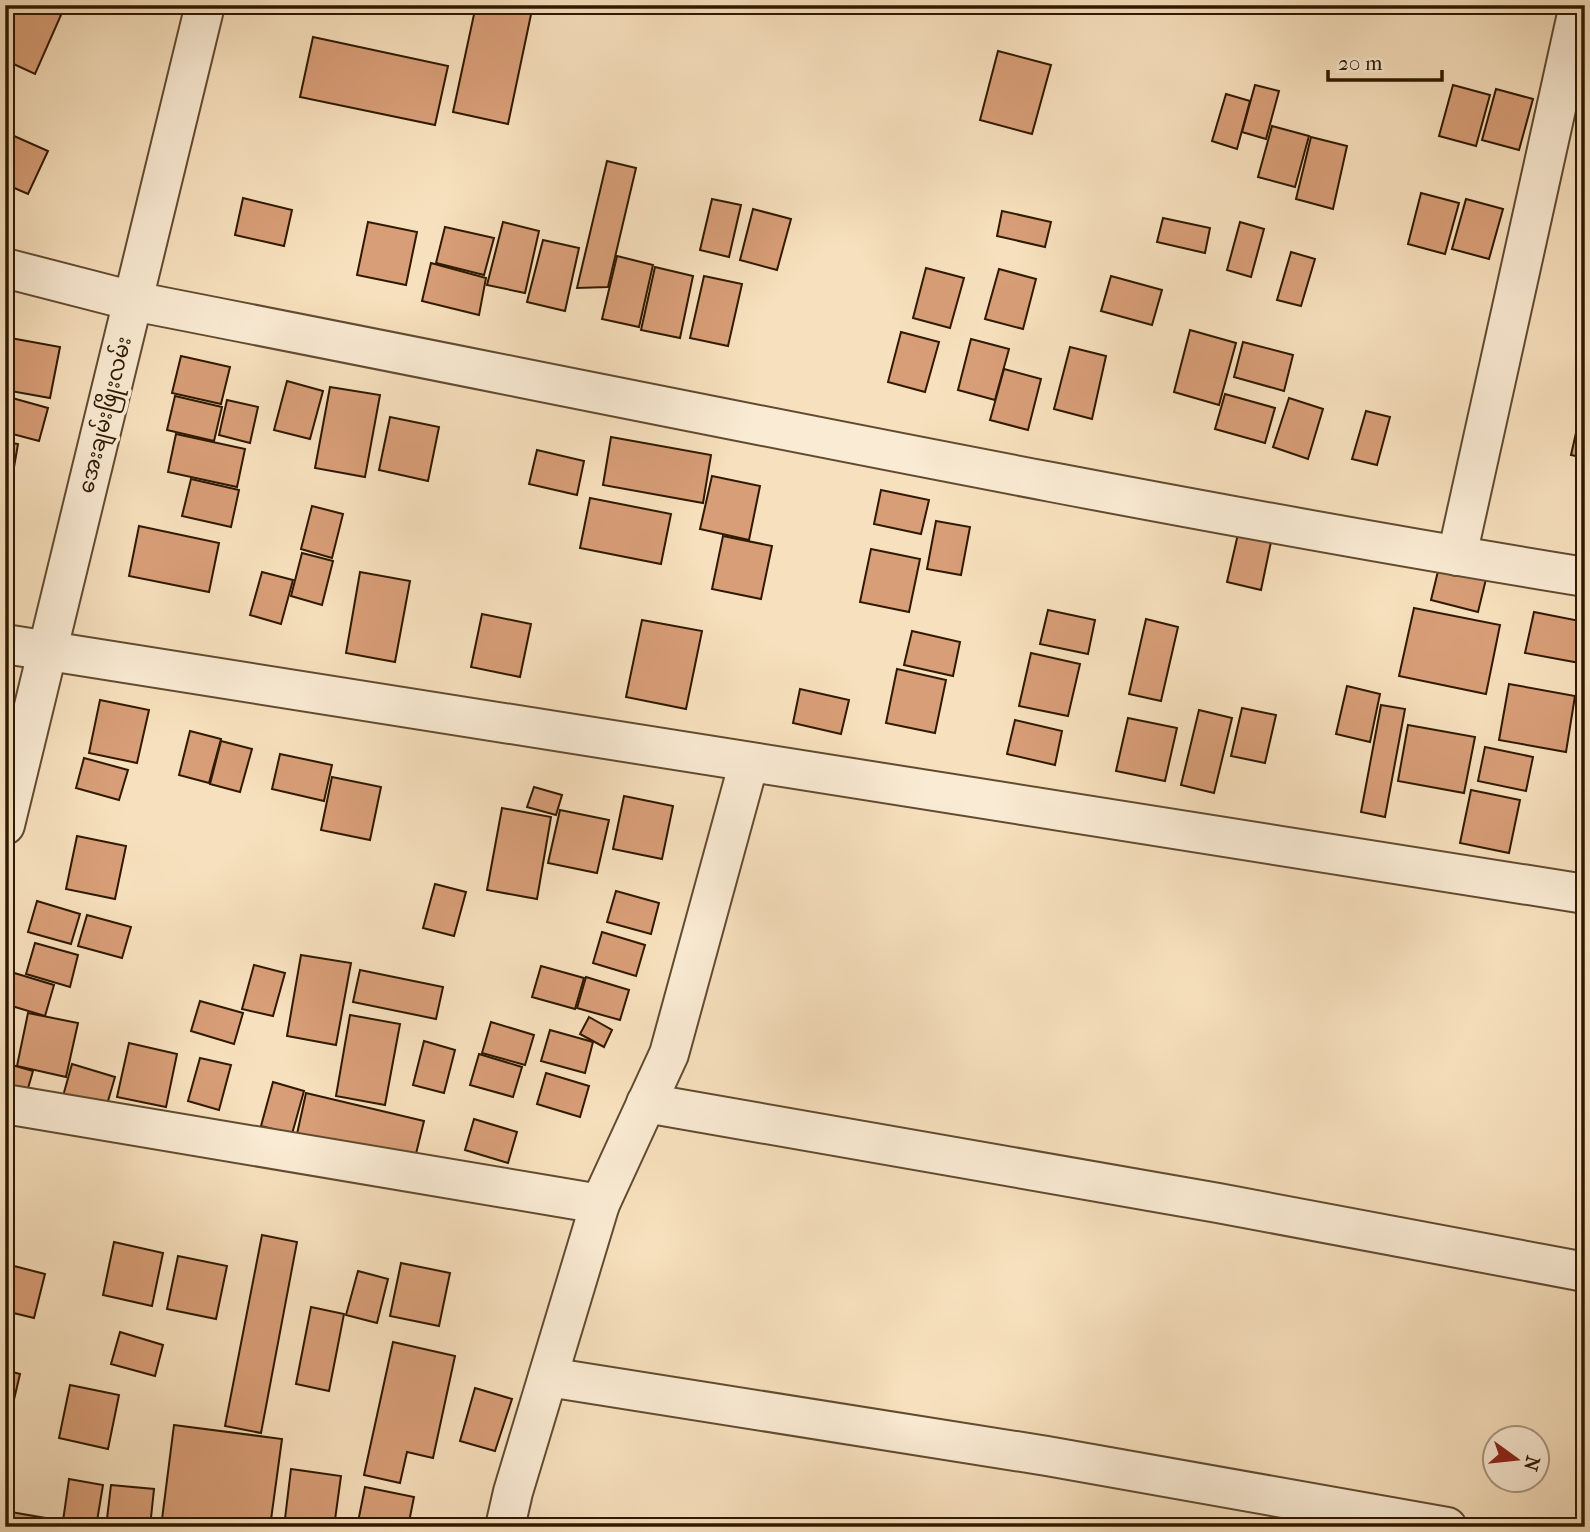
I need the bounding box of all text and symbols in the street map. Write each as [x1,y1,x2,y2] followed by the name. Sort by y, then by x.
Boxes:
[1328,38,1441,82] scale bar
[1338,51,1383,75] text: 20 m
[70,333,142,497] street label: အေးချမ်းဖြိုးလမ်း
[1482,1424,1552,1494] north arrow
[1519,1453,1544,1474] text: N

